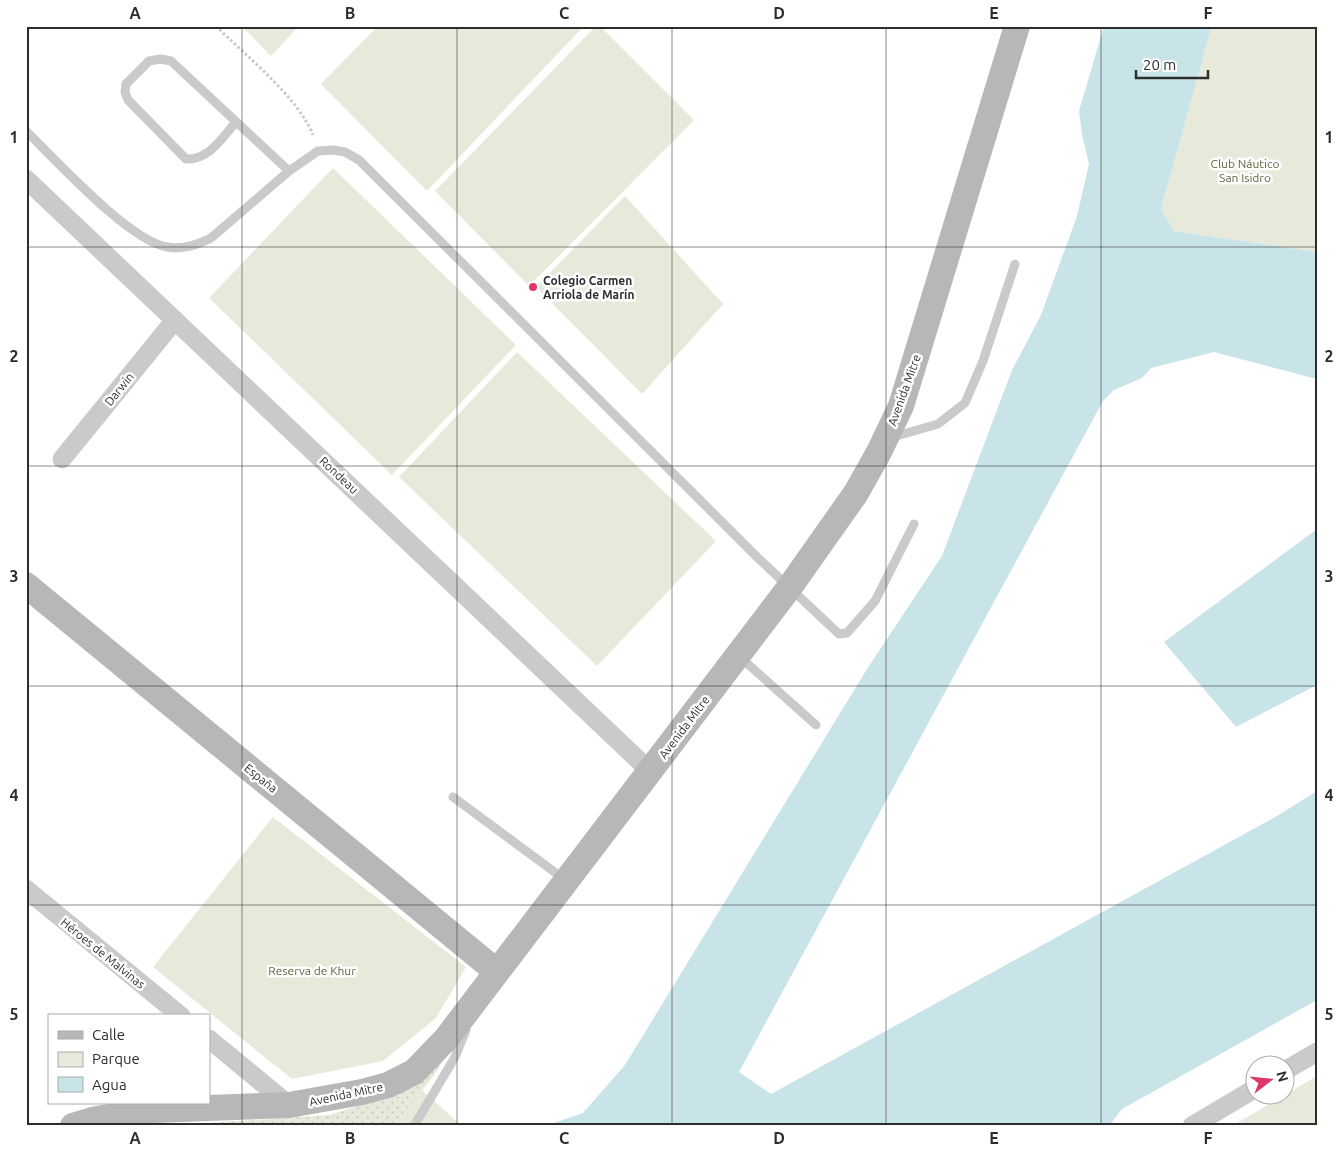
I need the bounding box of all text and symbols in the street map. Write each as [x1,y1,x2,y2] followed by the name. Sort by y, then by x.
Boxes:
[129,4,141,22] text: A
[345,4,355,22] text: B
[559,4,569,22] text: C
[773,4,785,22] text: D
[989,4,999,22] text: E
[1204,4,1213,22] text: F
[1136,48,1208,80] scale bar
[1143,56,1176,73] text: 20 m
[9,128,19,146] text: 1
[1324,128,1334,146] text: 1
[1211,157,1279,184] park label: Club Náutico San Isidro
[543,274,634,301] place label: Colegio Carmen Arriola de Marín
[527,281,539,293] marker: Colegio Carmen Arriola de Marín
[9,347,19,365] text: 2
[1324,347,1334,365] text: 2
[885,353,923,427] street label: Avenida Mitre
[102,370,136,408] street label: Darwin
[317,454,361,496] street label: Rondeau
[9,567,19,585] text: 3
[1324,567,1334,585] text: 3
[656,693,712,761] street label: Avenida Mitre
[242,761,280,795] street label: España
[9,786,19,804] text: 4
[1324,786,1334,804] text: 4
[58,915,148,991] street label: Héroes de Malvinas
[268,964,356,977] park label: Reserva de Khur
[9,1005,19,1023] text: 5
[1324,1005,1334,1023] text: 5
[48,1014,210,1104] legend
[92,1026,125,1043] text: Calle
[92,1050,140,1067] text: Parque
[1246,1054,1296,1104] north arrow
[1273,1069,1292,1084] text: N
[92,1076,127,1093] text: Agua
[308,1080,384,1108] street label: Avenida Mitre
[129,1129,141,1147] text: A
[345,1129,355,1147] text: B
[559,1129,569,1147] text: C
[773,1129,785,1147] text: D
[989,1129,999,1147] text: E
[1204,1129,1213,1147] text: F

